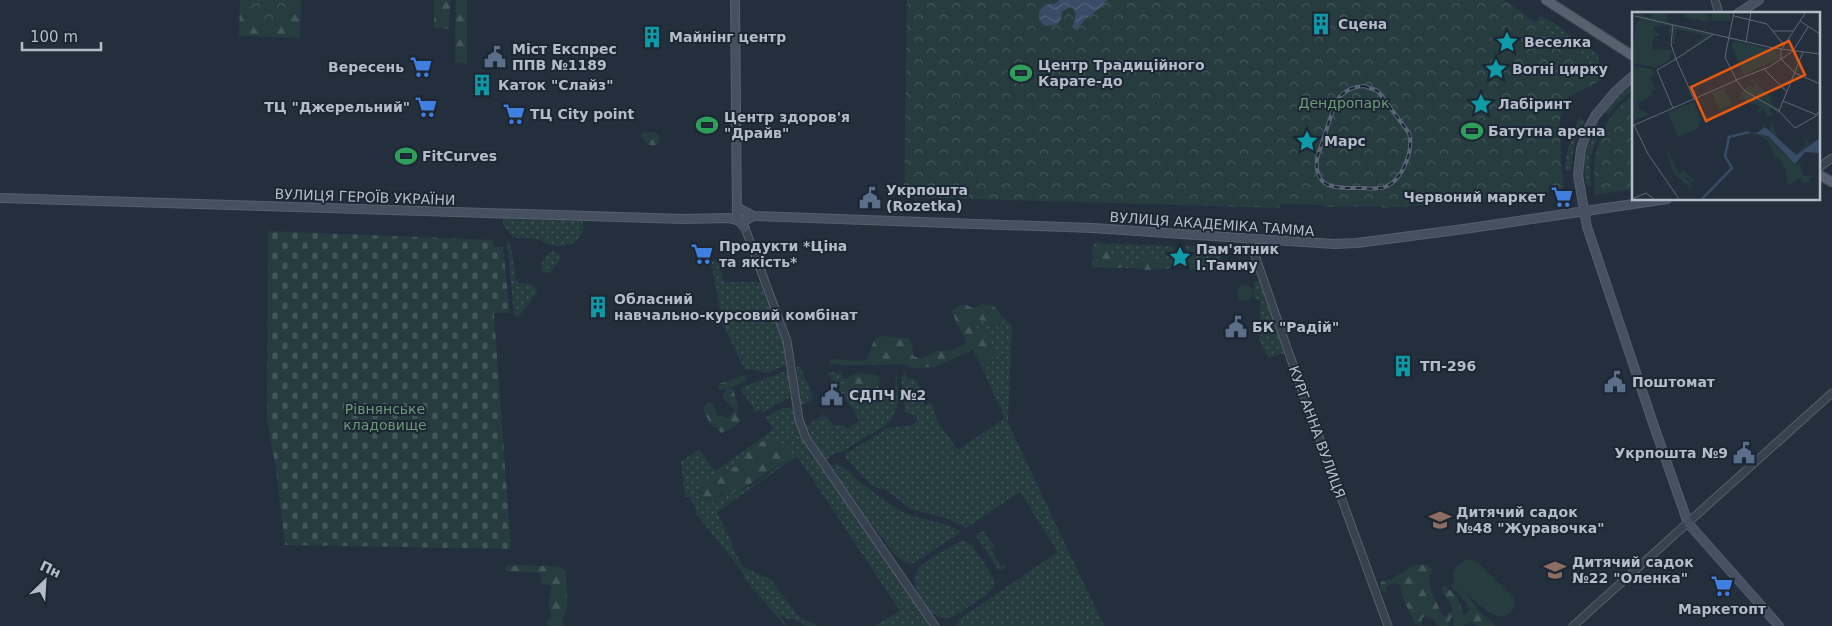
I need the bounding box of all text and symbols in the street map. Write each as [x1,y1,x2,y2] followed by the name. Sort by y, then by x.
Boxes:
[1308,11,1334,37] building icon: Сцена
[1632,12,1820,200] inset map
[1338,16,1387,32] place label: Сцена
[22,20,101,52] scale bar
[639,24,665,50] building icon: Майнінг центр
[30,28,78,46] text: 100 m
[669,29,786,45] place label: Майнінг центр
[1494,29,1520,55] place icon: Веселка
[1524,34,1591,50] place label: Веселка
[512,41,617,73] place label: Міст Експрес ППВ №1189
[482,44,508,70] public building icon: Міст Експрес ППВ №1189
[408,54,434,80] supermarket icon: Вересень
[1483,56,1509,82] place icon: Вогні цирку
[1038,57,1205,89] place label: Центр Традиційного Карате-до
[328,59,404,75] place label: Вересень
[1008,60,1034,86] sports icon: Центр Традиційного Карате-до
[1512,61,1608,77] place label: Вогні цирку
[469,72,495,98] building icon: Каток "Слайз"
[498,77,614,93] place label: Каток "Слайз"
[1468,91,1494,117] place icon: Лабіринт
[413,94,439,120] supermarket icon: ТЦ "Джерельний"
[1299,95,1389,111] park label: Дендропарк
[1498,96,1572,112] place label: Лабіринт
[264,99,410,115] place label: ТЦ "Джерельний"
[501,101,527,127] supermarket icon: ТЦ City point
[530,106,635,122] place label: ТЦ City point
[724,109,850,141] place label: Центр здоров'я "Драйв"
[694,112,720,138] sports icon: Центр здоров'я "Драйв"
[1459,118,1485,144] sports icon: Батутна арена
[1488,123,1606,139] place label: Батутна арена
[1294,128,1320,154] place icon: Марс
[1324,133,1366,149] place label: Марс
[393,143,419,169] sports icon: FitCurves
[422,148,497,164] place label: FitCurves
[886,182,968,214] place label: Укрпошта (Rozetka)
[1549,184,1575,210] supermarket icon: Червоний маркет
[274,185,456,208] street label: ВУЛИЦЯ ГЕРОЇВ УКРАЇНИ
[857,185,883,211] public building icon: Укрпошта (Rozetka)
[1404,189,1546,205] place label: Червоний маркет
[1109,209,1315,239] street label: ВУЛИЦЯ АКАДЕМІКА ТАММА
[719,238,847,270] place label: Продукти *Ціна та якість*
[689,241,715,267] supermarket icon: Продукти *Ціна та якість*
[1196,241,1279,273] place label: Пам'ятник І.Тамму
[1167,244,1193,270] place icon: Пам'ятник І.Тамму
[614,291,858,323] place label: Обласний навчально-курсовий комбінат
[585,294,611,320] building icon: Обласний навчально-курсовий комбінат
[1223,314,1249,340] public building icon: БК "Радій"
[1252,319,1339,335] place label: БК "Радій"
[1390,353,1416,379] building icon: ТП-296
[1420,358,1476,374] place label: ТП-296
[1286,364,1348,500] street label: КУРГАННА ВУЛИЦЯ
[1602,369,1628,395] public building icon: Поштомат
[1632,374,1716,390] place label: Поштомат
[819,382,845,408] public building icon: СДПЧ №2
[849,387,926,403] place label: СДПЧ №2
[343,401,427,433] park label: Рівнянське кладовище
[1731,440,1757,466] public building icon: Укрпошта №9
[1615,445,1728,461] place label: Укрпошта №9
[1456,504,1605,536] place label: Дитячий садок №48 "Журавочка"
[1427,507,1453,533] school or university icon: Дитячий садок №48 "Журавочка"
[1572,554,1694,586] place label: Дитячий садок №22 "Оленка"
[20,556,70,606] north arrow
[37,557,64,581] text: Пн
[1542,557,1568,583] school or university icon: Дитячий садок №22 "Оленка"
[1709,573,1735,599] supermarket icon: Маркетопт
[1678,601,1767,617] place label: Маркетопт

